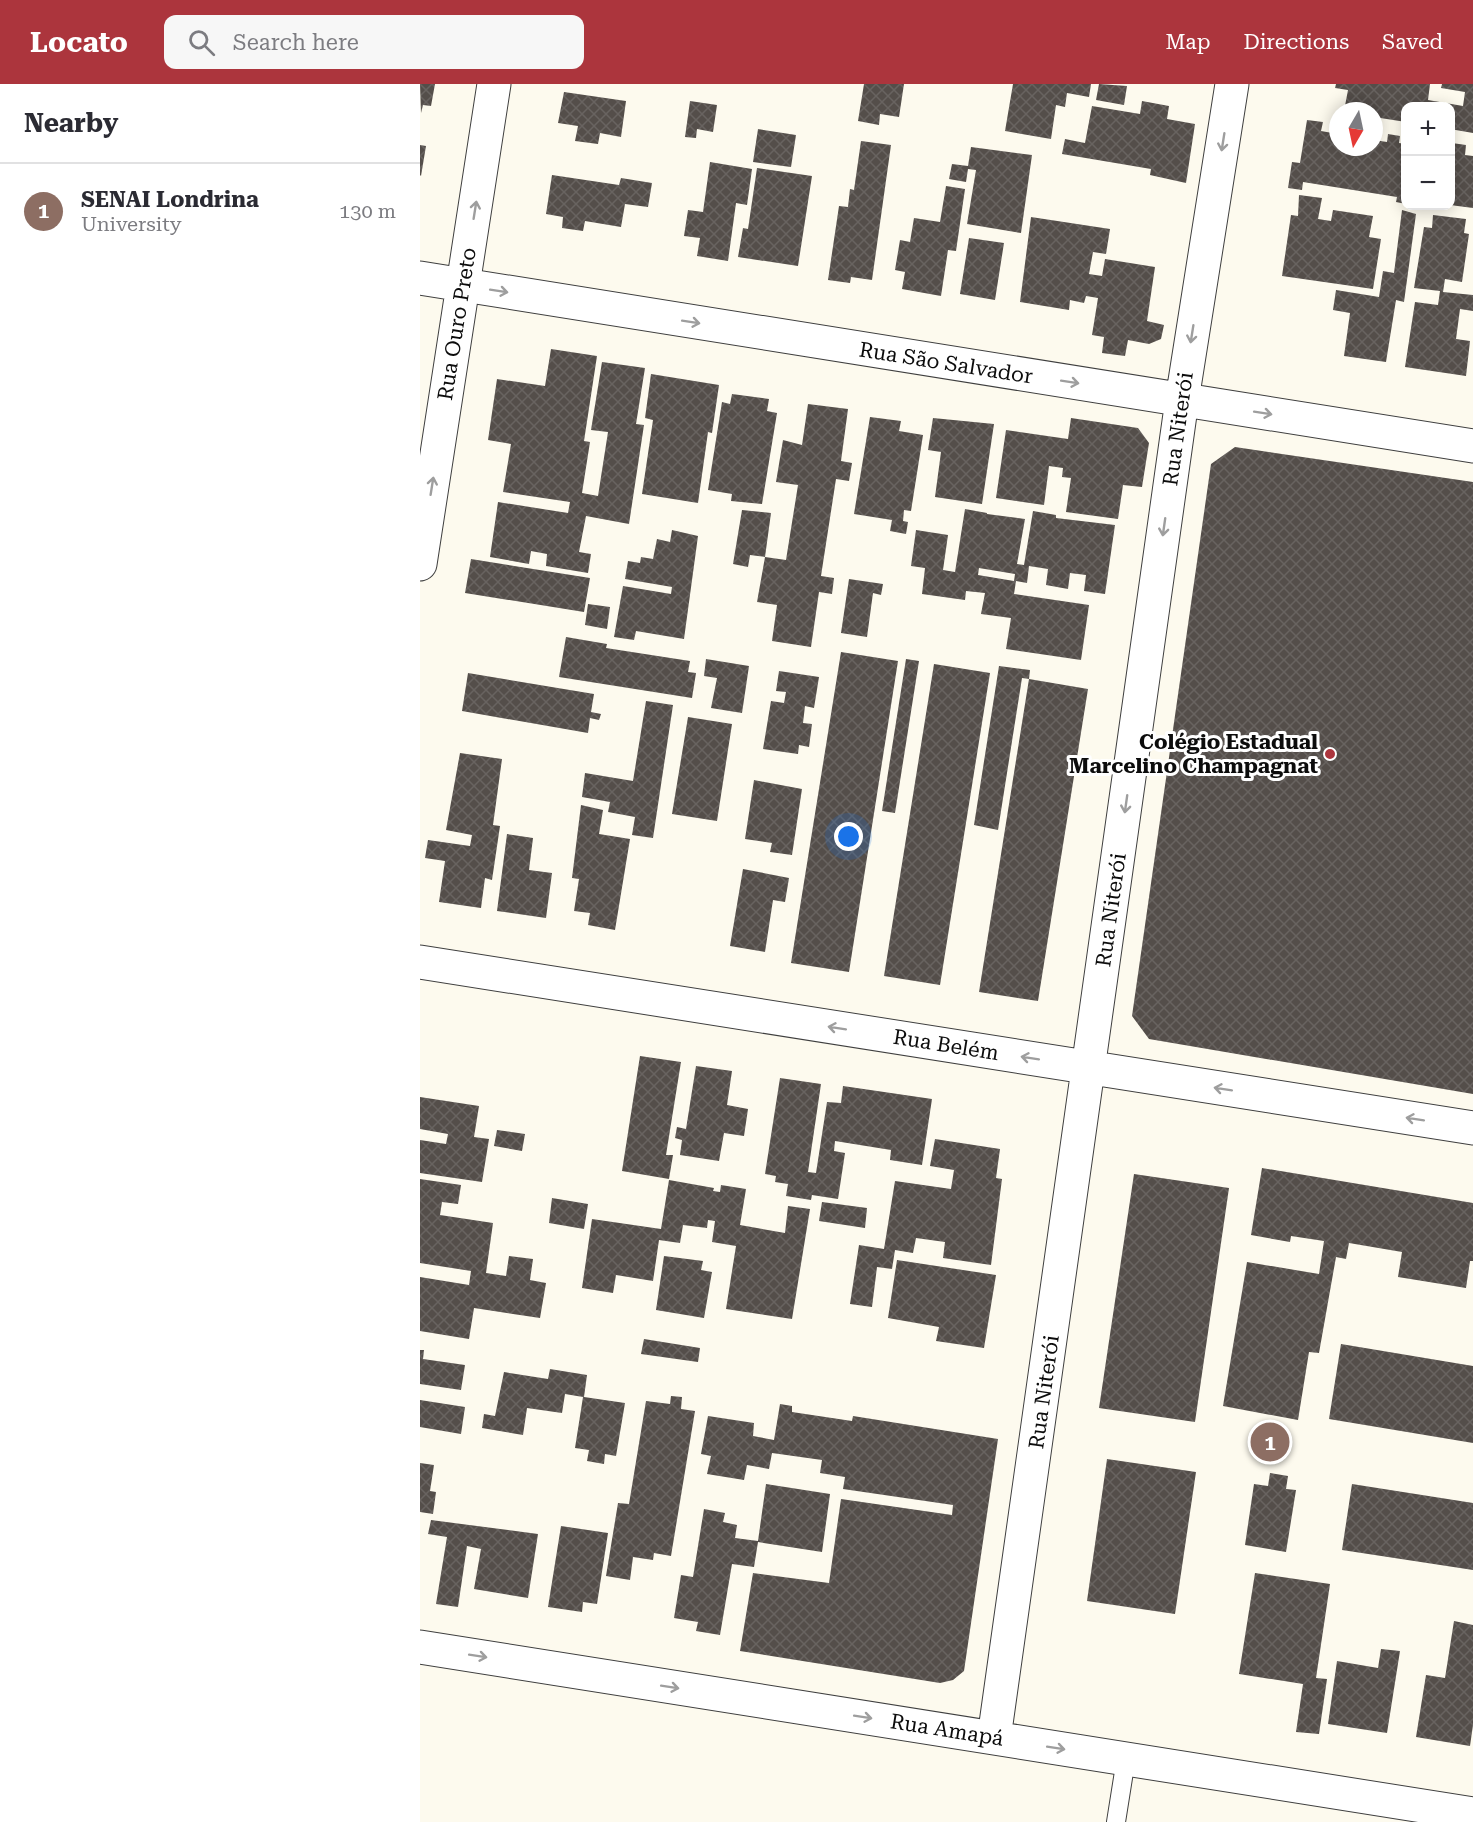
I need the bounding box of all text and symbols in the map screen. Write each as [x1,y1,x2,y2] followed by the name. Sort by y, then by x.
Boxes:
[164,15,584,69] search box
[30,26,128,59] text: Locato
[185,26,218,59] icon: search
[233,30,359,55] text: Search here
[1166,30,1210,54] text: Map
[1243,30,1349,54] text: Directions
[1382,30,1443,54] text: Saved
[1329,102,1383,156] north arrow
[1401,102,1455,210] map controls
[1401,102,1455,156] button: +
[24,108,118,138] text: Nearby
[1218,131,1229,151] one-way arrow
[1401,156,1455,210] button: −
[81,187,259,212] text: SENAI Londrina
[38,199,49,223] text: 1
[339,199,396,223] text: 130 m
[469,201,480,220] one-way arrow
[81,212,182,236] text: University
[433,246,481,402] street label: Rua Ouro Preto
[488,285,508,296] one-way arrow
[681,316,700,327] one-way arrow
[1187,324,1198,344] one-way arrow
[857,337,1035,389] street label: Rua São Salvador
[1158,370,1198,487] street label: Rua Niterói
[1060,377,1080,388] one-way arrow
[1252,408,1272,419] one-way arrow
[427,476,438,496] one-way arrow
[1159,517,1170,537] one-way arrow
[1069,730,1318,778] place label: Colégio Estadual Marcelino Champagnat
[1323,747,1337,761] marker: Colégio Estadual Marcelino Champagnat
[1121,793,1132,813] one-way arrow
[834,822,863,851] your location
[1091,851,1131,968] street label: Rua Niterói
[828,1023,848,1034] one-way arrow
[891,1025,1001,1065] street label: Rua Belém
[1021,1053,1040,1064] one-way arrow
[1213,1083,1233,1094] one-way arrow
[1406,1113,1426,1124] one-way arrow
[1024,1333,1064,1450] street label: Rua Niterói
[1250,1420,1290,1464] pin: 1
[467,1651,487,1662] one-way arrow
[660,1681,680,1692] one-way arrow
[889,1709,1006,1751] street label: Rua Amapá
[853,1712,872,1723] one-way arrow
[1045,1742,1065,1753] one-way arrow

